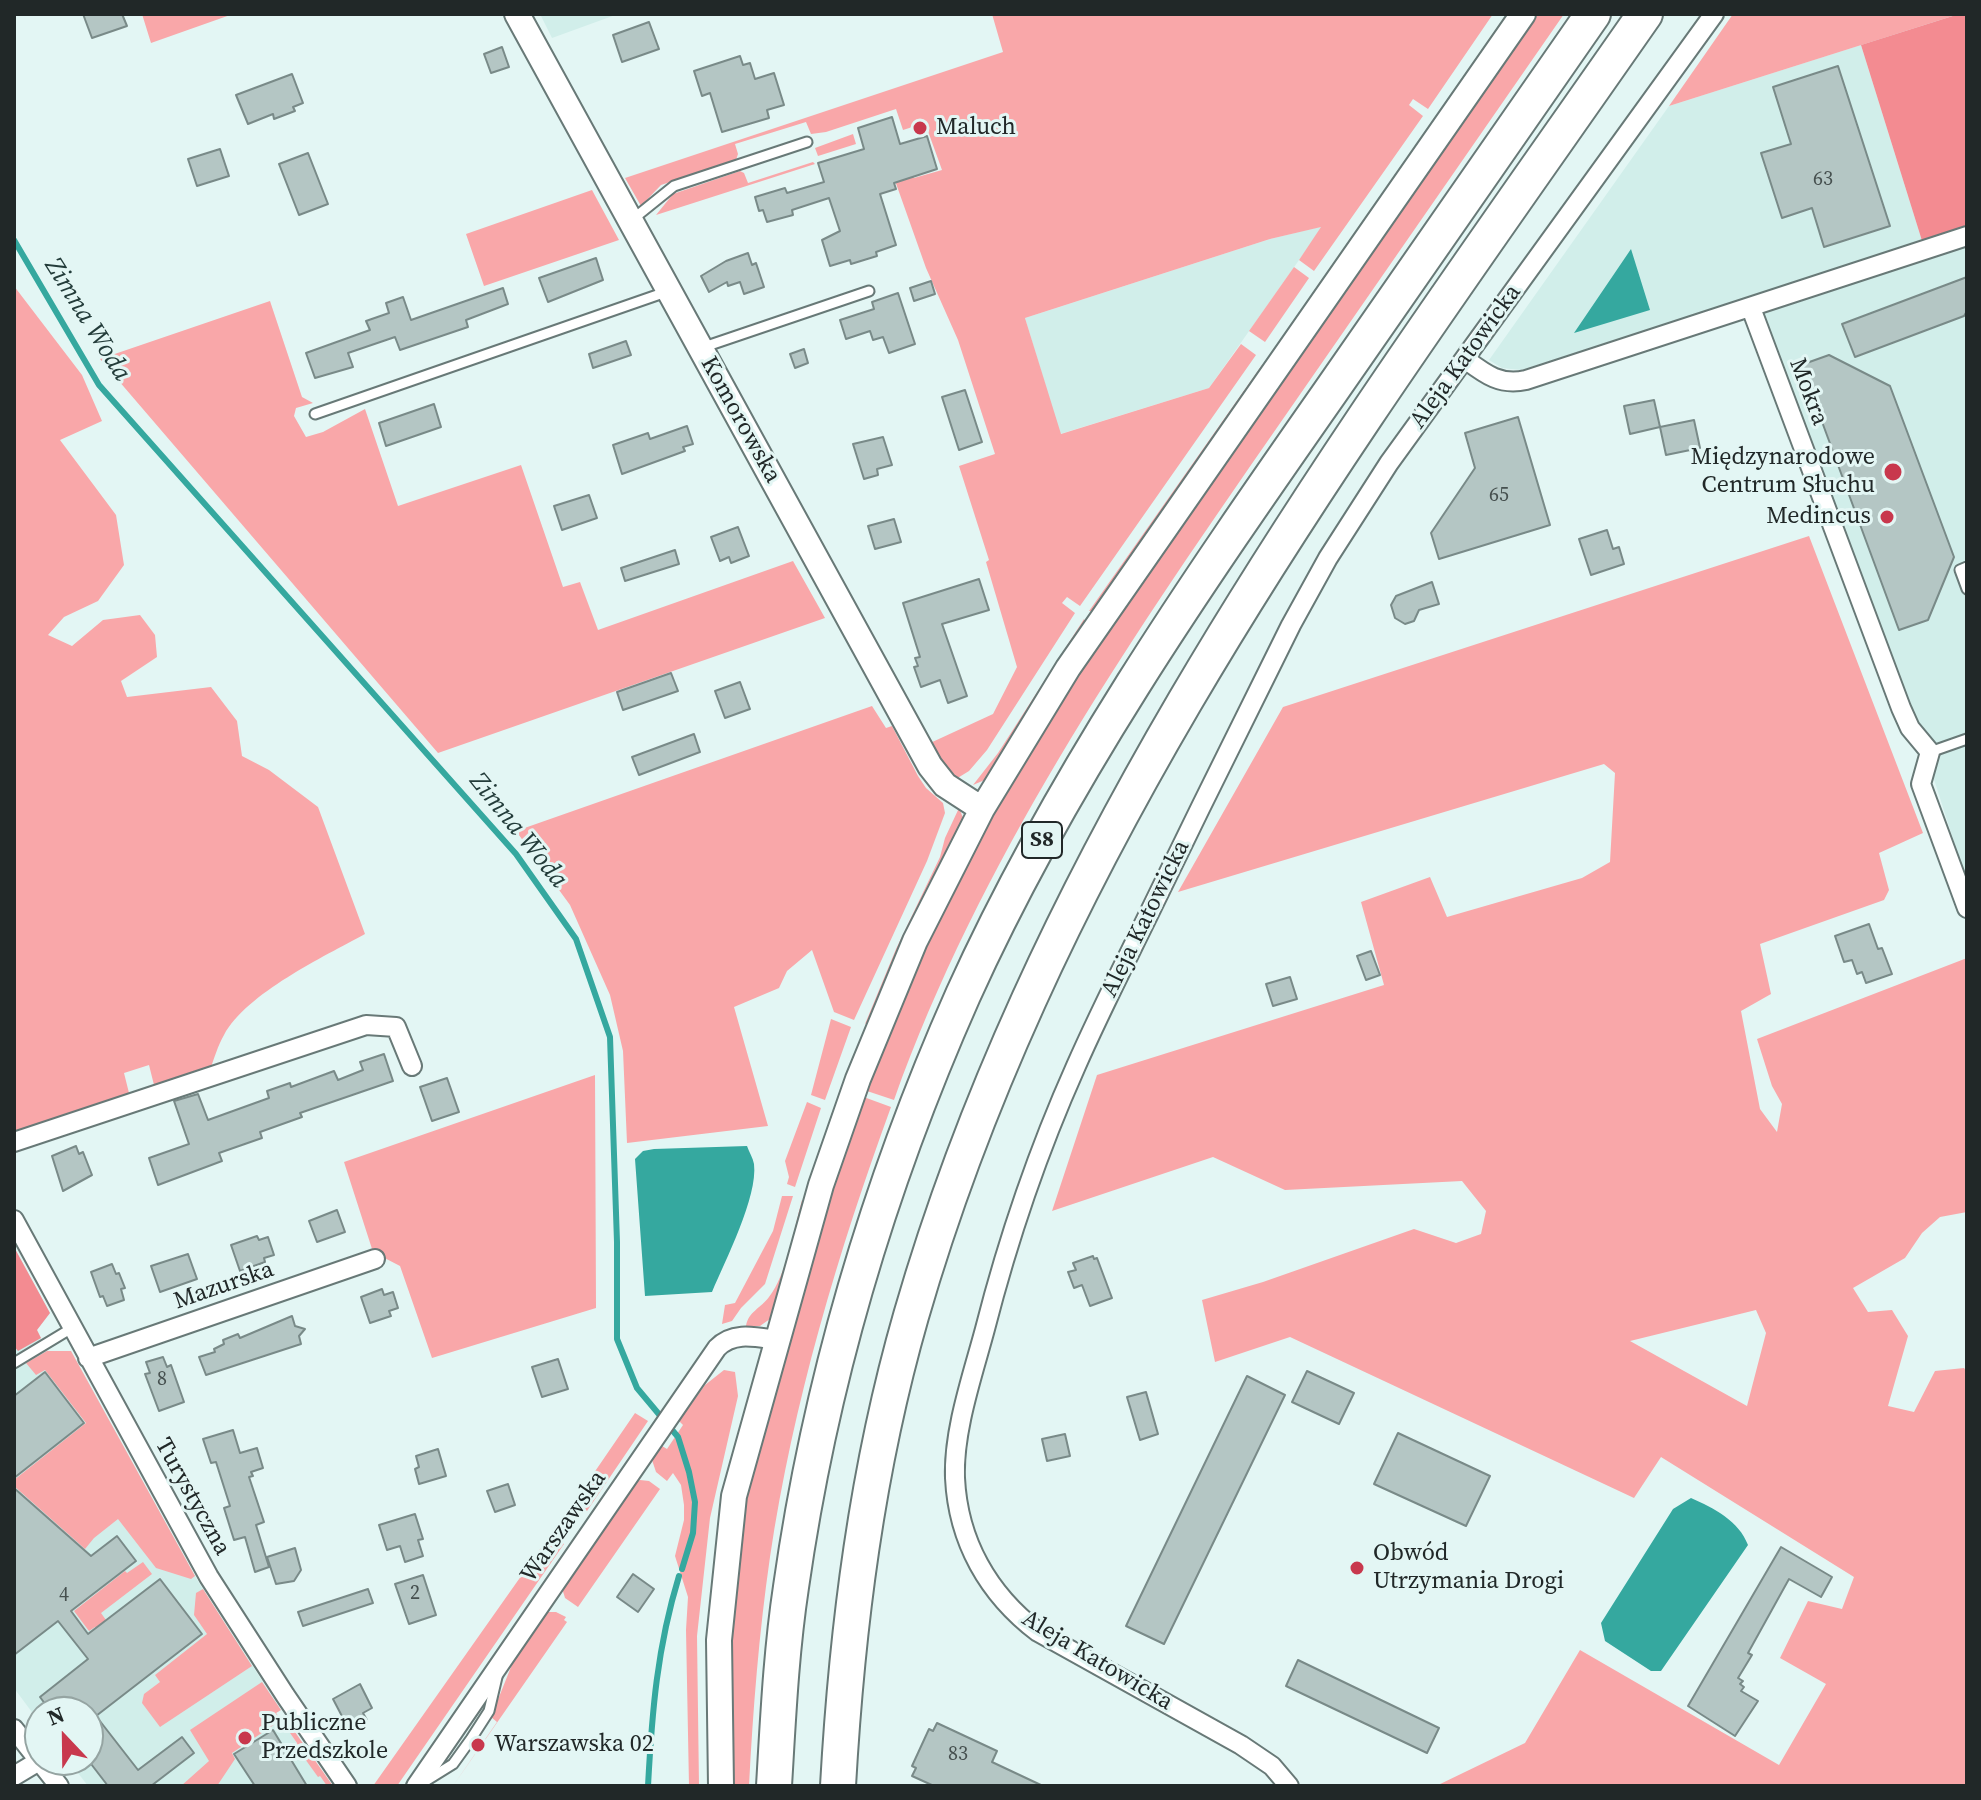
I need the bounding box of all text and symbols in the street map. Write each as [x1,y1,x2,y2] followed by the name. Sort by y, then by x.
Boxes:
[936,114,1016,142] place label: Maluch
[911,119,929,137] marker: Maluch
[1813,168,1833,192] house number: 63
[37,253,137,387] water label: Zimna Woda
[1404,279,1528,435] street label: Aleja Katowicka
[693,352,787,488] street label: Komorowska
[1782,354,1834,430] street label: Mokra
[1691,444,1875,500] place label: Międzynarodowe Centrum Słuchu
[1882,461,1904,483] marker: Międzynarodowe Centrum Słuchu
[1489,484,1509,508] house number: 65
[1766,503,1871,531] place label: Medincus
[1878,508,1896,526] marker: Medincus
[462,767,574,895] water label: Zimna Woda
[1022,822,1062,858] road number: S8
[1096,836,1196,1002] street label: Aleja Katowicka
[170,1255,278,1317] street label: Mazurska
[157,1368,167,1392] house number: 8
[148,1433,236,1561] street label: Turystyczna
[515,1465,613,1589] street label: Warszawska
[1373,1540,1564,1596] place label: Obwód Utrzymania Drogi
[1348,1559,1366,1577] marker: Obwód Utrzymania Drogi
[410,1582,420,1606] house number: 2
[59,1584,69,1608] house number: 4
[1016,1605,1178,1717] street label: Aleja Katowicka
[24,1696,104,1776] north arrow
[43,1699,69,1733] text: N
[261,1710,388,1766] place label: Publiczne Przedszkole
[236,1729,254,1747] marker: Publiczne Przedszkole
[494,1731,654,1759] place label: Warszawska 02
[469,1736,487,1754] marker: Warszawska 02
[948,1743,968,1767] house number: 83

